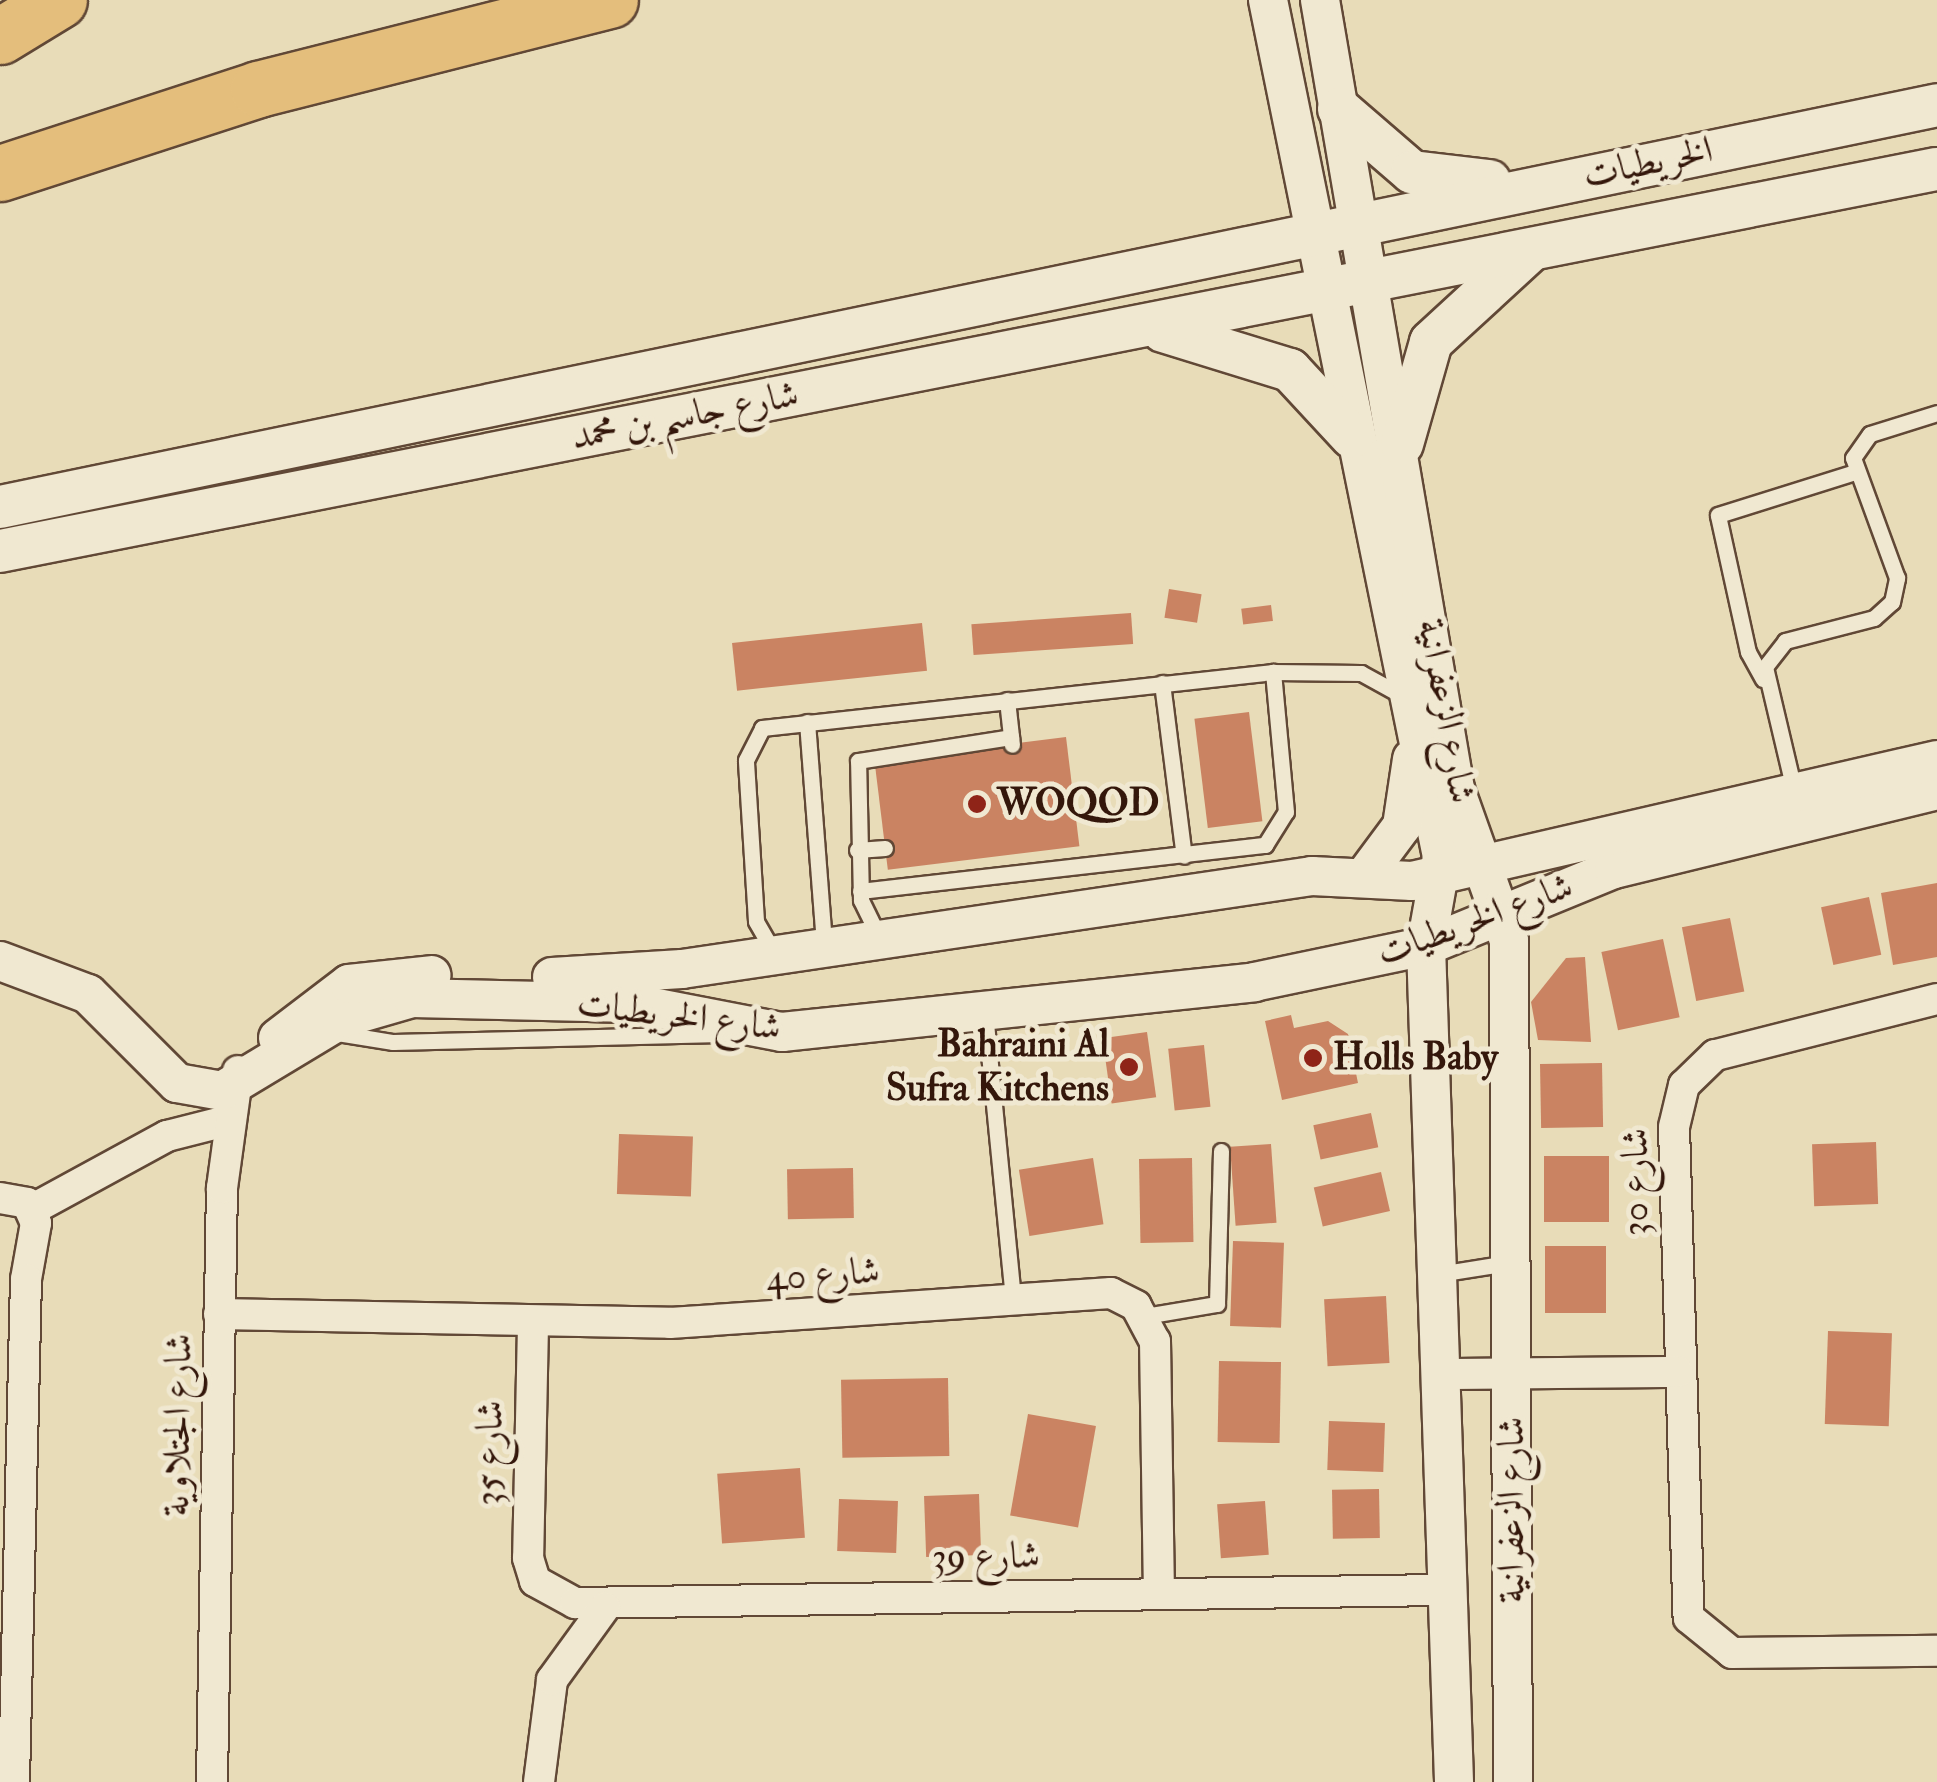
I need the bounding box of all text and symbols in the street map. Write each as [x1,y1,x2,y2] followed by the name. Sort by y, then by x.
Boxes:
[1579,127,1717,199] street label: الخريطيات
[568,372,802,460] street label: شارع جاسم بن محمد
[1407,615,1485,807] street label: شارع الزعفرانية
[997,781,1159,827] place label: WOQOD
[966,793,988,815] marker: WOQOD
[1371,863,1579,977] street label: شارع الخريطيات
[574,981,784,1051] street label: شارع الخريطيات
[886,1022,1109,1112] place label: Bahraini Al Sufra Kitchens
[1333,1035,1498,1081] place label: Holls Baby
[1302,1047,1324,1069] marker: Holls Baby
[1118,1056,1140,1078] marker: Bahraini Al Sufra Kitchens
[1613,1128,1659,1236] street label: شارع 30
[765,1248,881,1302] street label: شارع 40
[154,1333,202,1517] street label: شارع الجتلاوية
[466,1400,514,1506] street label: شارع 35
[1489,1417,1535,1603] street label: شارع الزعفرانية
[932,1533,1040,1581] street label: شارع 39

